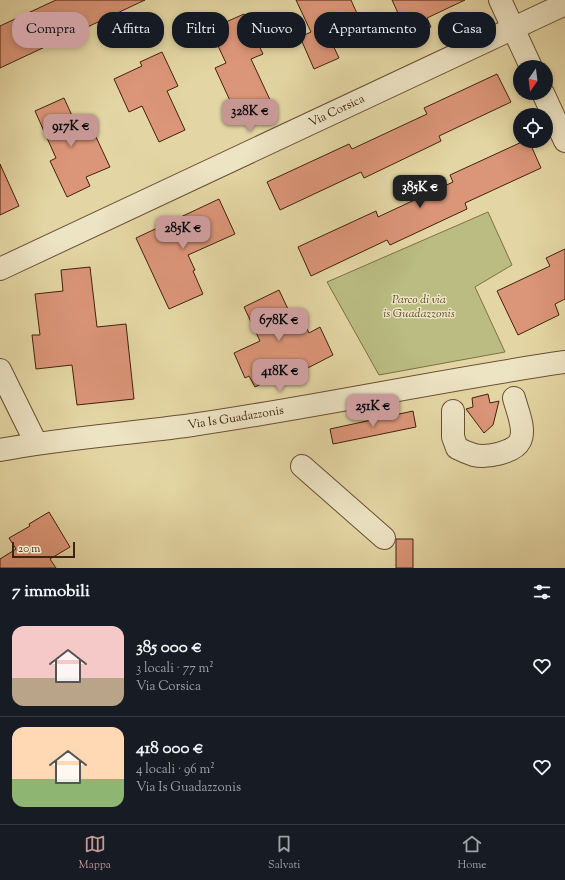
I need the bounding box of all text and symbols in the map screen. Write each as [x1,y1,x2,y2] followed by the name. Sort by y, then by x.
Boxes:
[12,12,89,48] chip: Compra
[97,12,164,48] chip: Affitta
[172,12,229,48] chip: Filtri
[237,12,306,48] chip: Nuovo
[314,12,430,48] chip: Appartamento
[438,12,496,48] chip: Casa
[513,60,553,100] north arrow
[513,60,553,148] map controls
[306,90,368,132] street label: Via Corsica
[217,99,283,133] pin: 328K €
[231,103,269,121] text: 328K €
[513,108,553,148] button: locate
[38,114,104,148] pin: 917K €
[52,118,90,136] text: 917K €
[387,175,453,209] pin: 385K €
[402,179,438,197] text: 385K €
[150,216,216,250] pin: 285K €
[164,220,202,238] text: 285K €
[383,291,455,323] park label: Parco di via is Guadazzonis
[246,308,312,342] pin: 678K €
[259,312,299,330] text: 678K €
[247,359,313,393] pin: 418K €
[261,363,299,381] text: 418K €
[340,394,406,428] pin: 251K €
[355,398,391,416] text: 251K €
[187,401,286,435] street label: Via Is Guadazzonis
[12,540,75,559] scale bar
[18,541,40,557] text: 20 m
[12,580,90,604] text: 7 immobili
[531,581,553,603] icon: filters
[136,636,202,660] text: 385 000 €
[44,642,92,690] icon: home
[531,655,553,677] icon: heart
[136,660,214,678] text: 3 locali · 77 m²
[136,678,201,696] text: Via Corsica
[136,737,204,761] text: 418 000 €
[44,743,92,791] icon: home
[531,756,553,778] icon: heart
[136,761,215,779] text: 4 locali · 96 m²
[136,779,241,797] text: Via Is Guadazzonis
[79,833,111,873] tab: Mappa
[268,833,300,873] tab: Salvati
[458,833,486,873] tab: Home

